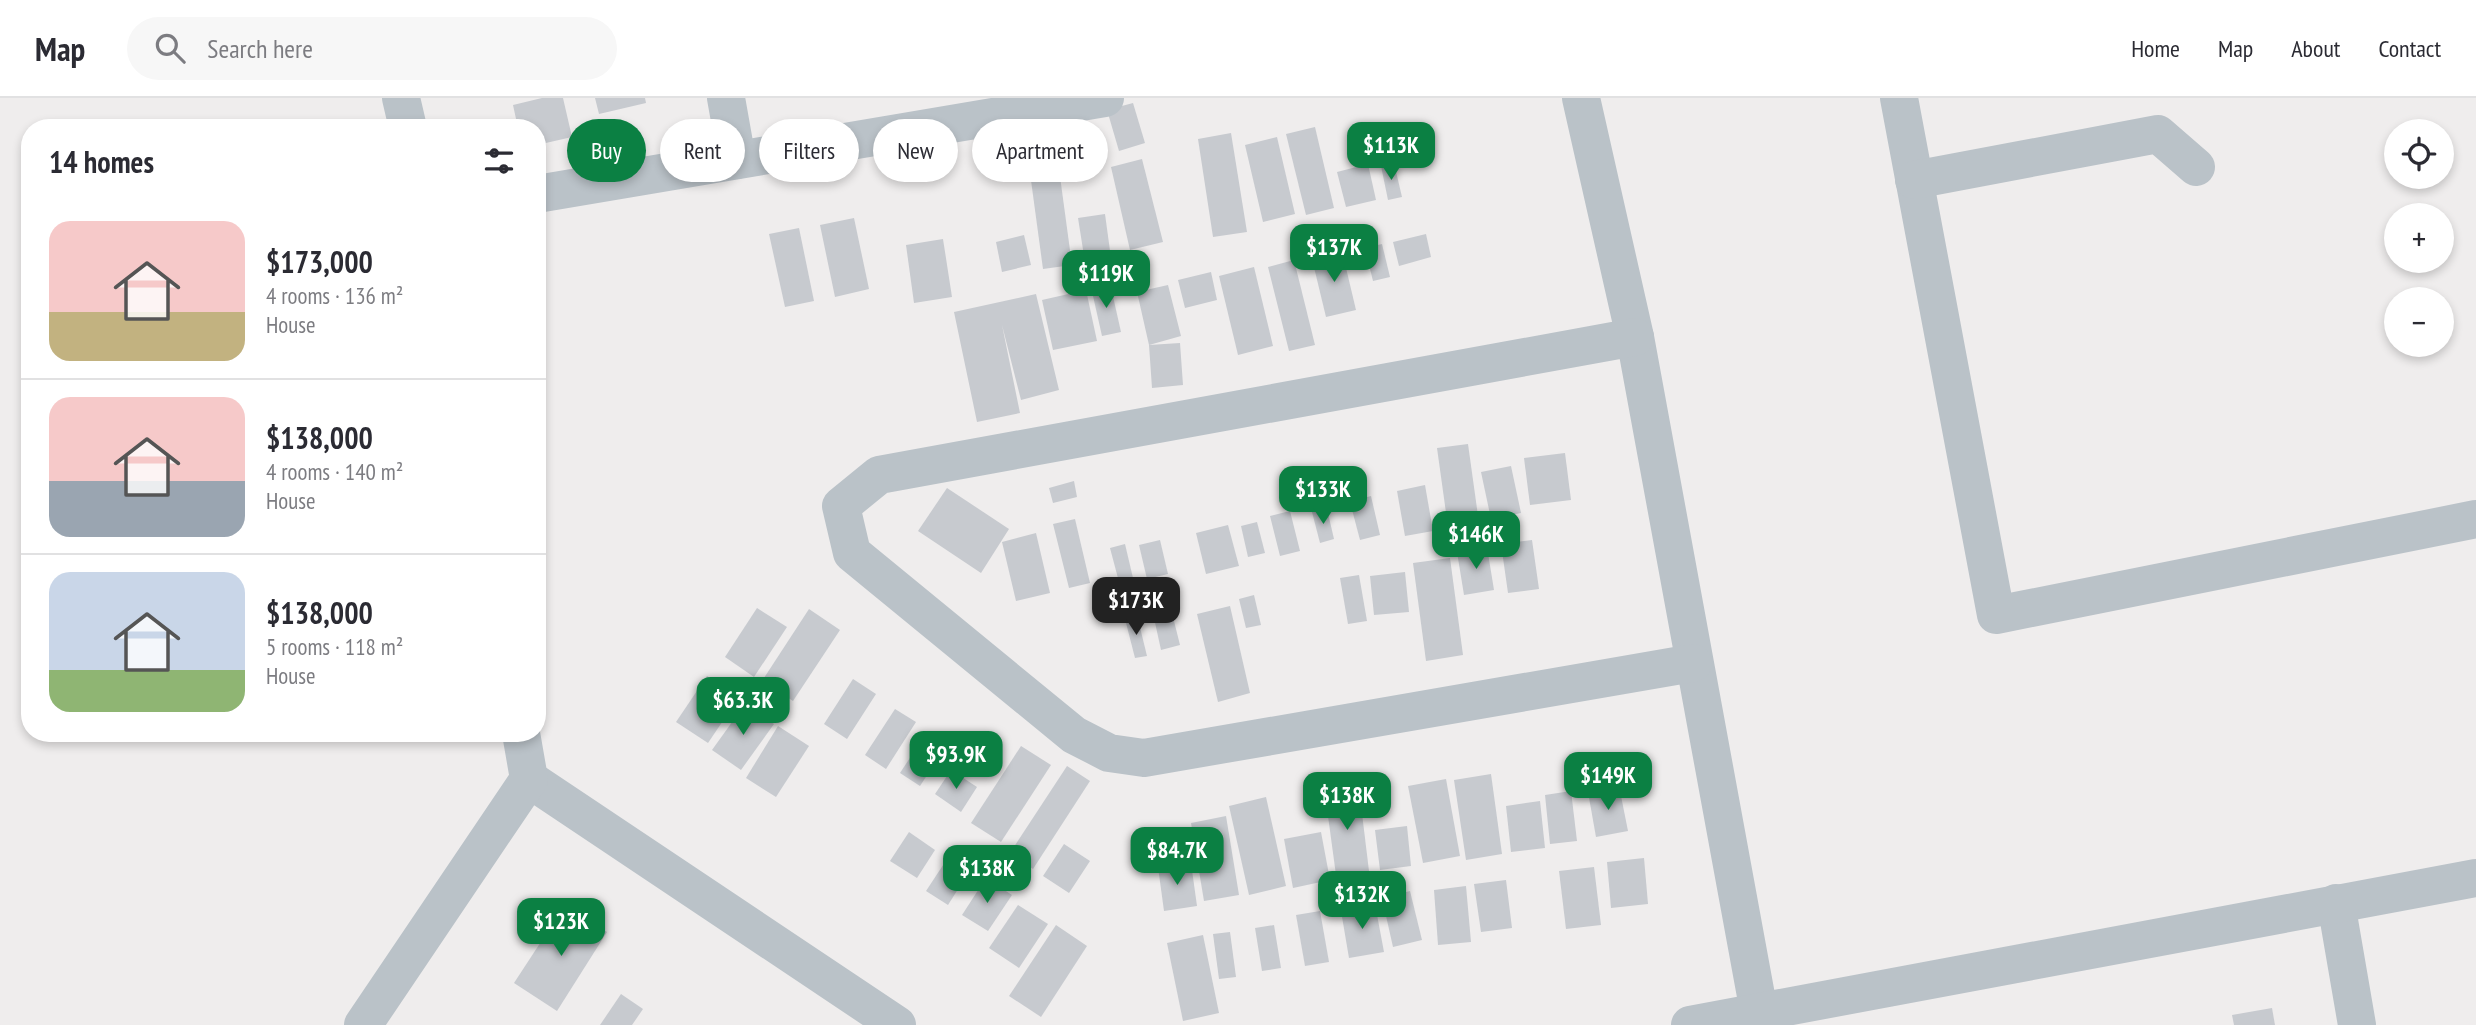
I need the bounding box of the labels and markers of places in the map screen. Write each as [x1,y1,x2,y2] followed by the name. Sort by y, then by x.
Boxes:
[1342,122,1440,182] pin: $113K
[1285,225,1383,284] pin: $137K
[1057,250,1155,310] pin: $119K
[1274,466,1372,526] pin: $133K
[1427,512,1525,571] pin: $146K
[1087,578,1185,637] pin: $173K
[686,678,800,737] pin: $63.3K
[899,732,1013,791] pin: $93.9K
[1559,752,1657,812] pin: $149K
[1298,772,1396,832] pin: $138K
[1120,828,1234,887] pin: $84.7K
[938,846,1036,905] pin: $138K
[1313,872,1411,931] pin: $132K
[512,898,610,958] pin: $123K

